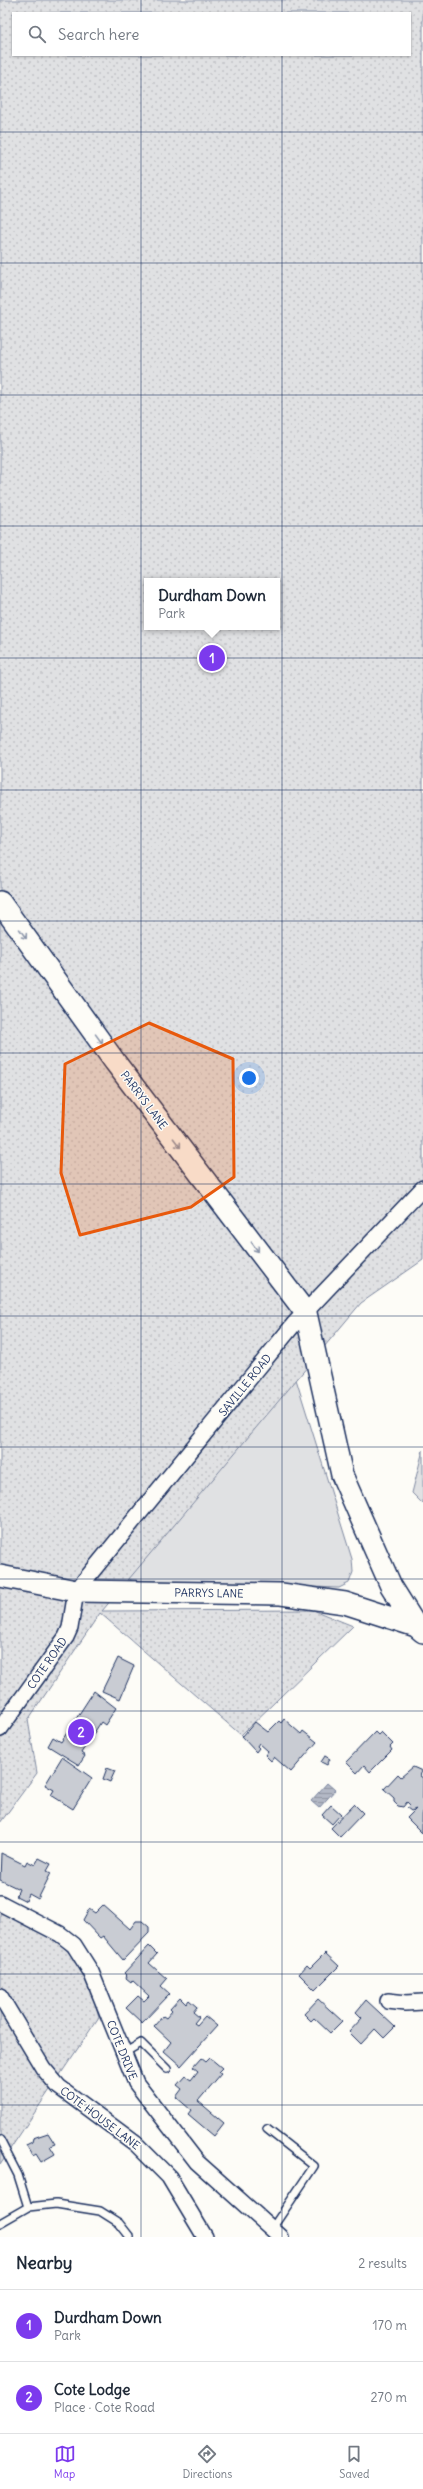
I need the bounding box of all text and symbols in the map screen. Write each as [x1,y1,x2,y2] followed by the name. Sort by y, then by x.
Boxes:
[12,12,411,56] search box
[26,23,48,45] icon: search
[58,25,139,44] text: Search here
[144,578,280,630] popup
[158,586,266,605] text: Durdham Down
[158,605,185,622] text: Park
[199,643,225,673] pin: 1
[19,928,27,939] one-way arrow
[95,1034,103,1045] one-way arrow
[118,1068,170,1132] street label: PARRYS LANE
[239,1068,259,1088] your location
[173,1138,181,1149] one-way arrow
[251,1242,259,1253] one-way arrow
[216,1351,274,1419] street label: SAVILLE ROAD
[174,1585,244,1601] street label: PARRYS LANE
[24,1634,70,1692] street label: COTE ROAD
[68,1717,94,1747] pin: 2
[104,2018,140,2082] street label: COTE DRIVE
[57,2083,143,2153] street label: COTE HOUSE LANE
[16,2252,72,2274] text: Nearby
[358,2255,407,2272] text: 2 results
[54,2308,162,2327] text: Durdham Down
[26,2317,32,2334] text: 1
[372,2317,407,2334] text: 170 m
[54,2327,81,2344] text: Park
[54,2380,130,2399] text: Cote Lodge
[25,2389,33,2406] text: 2
[370,2389,407,2406] text: 270 m
[54,2399,155,2416] text: Place · Cote Road
[54,2443,76,2481] tab: Map
[183,2443,232,2481] tab: Directions
[339,2443,369,2481] tab: Saved

